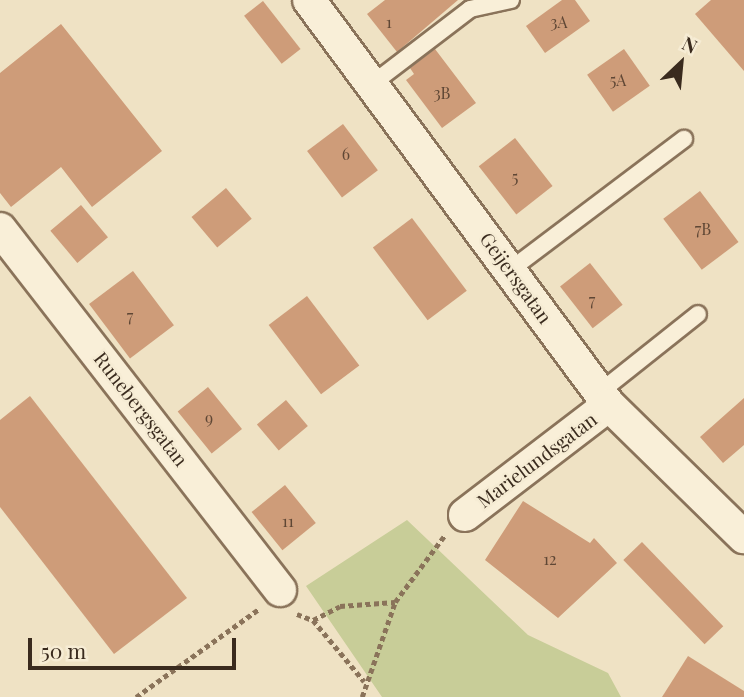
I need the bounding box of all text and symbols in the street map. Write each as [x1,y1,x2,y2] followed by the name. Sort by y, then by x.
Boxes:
[386,12,392,32] house number: 1
[550,12,568,32] house number: 3A
[646,28,716,98] north arrow
[678,29,702,59] text: N
[610,70,626,90] house number: 5A
[433,83,451,103] house number: 3B
[342,144,350,164] house number: 6
[512,167,518,187] house number: 5
[695,219,711,239] house number: 7B
[475,228,557,328] street label: Geijersgatan
[589,290,595,310] house number: 7
[127,306,133,326] house number: 7
[89,347,193,471] street label: Runebergsgatan
[205,408,213,428] house number: 9
[473,408,601,512] street label: Marielundsgatan
[282,511,294,531] house number: 11
[543,549,557,569] house number: 12
[32,624,240,668] scale bar
[41,636,86,664] text: 50 m

